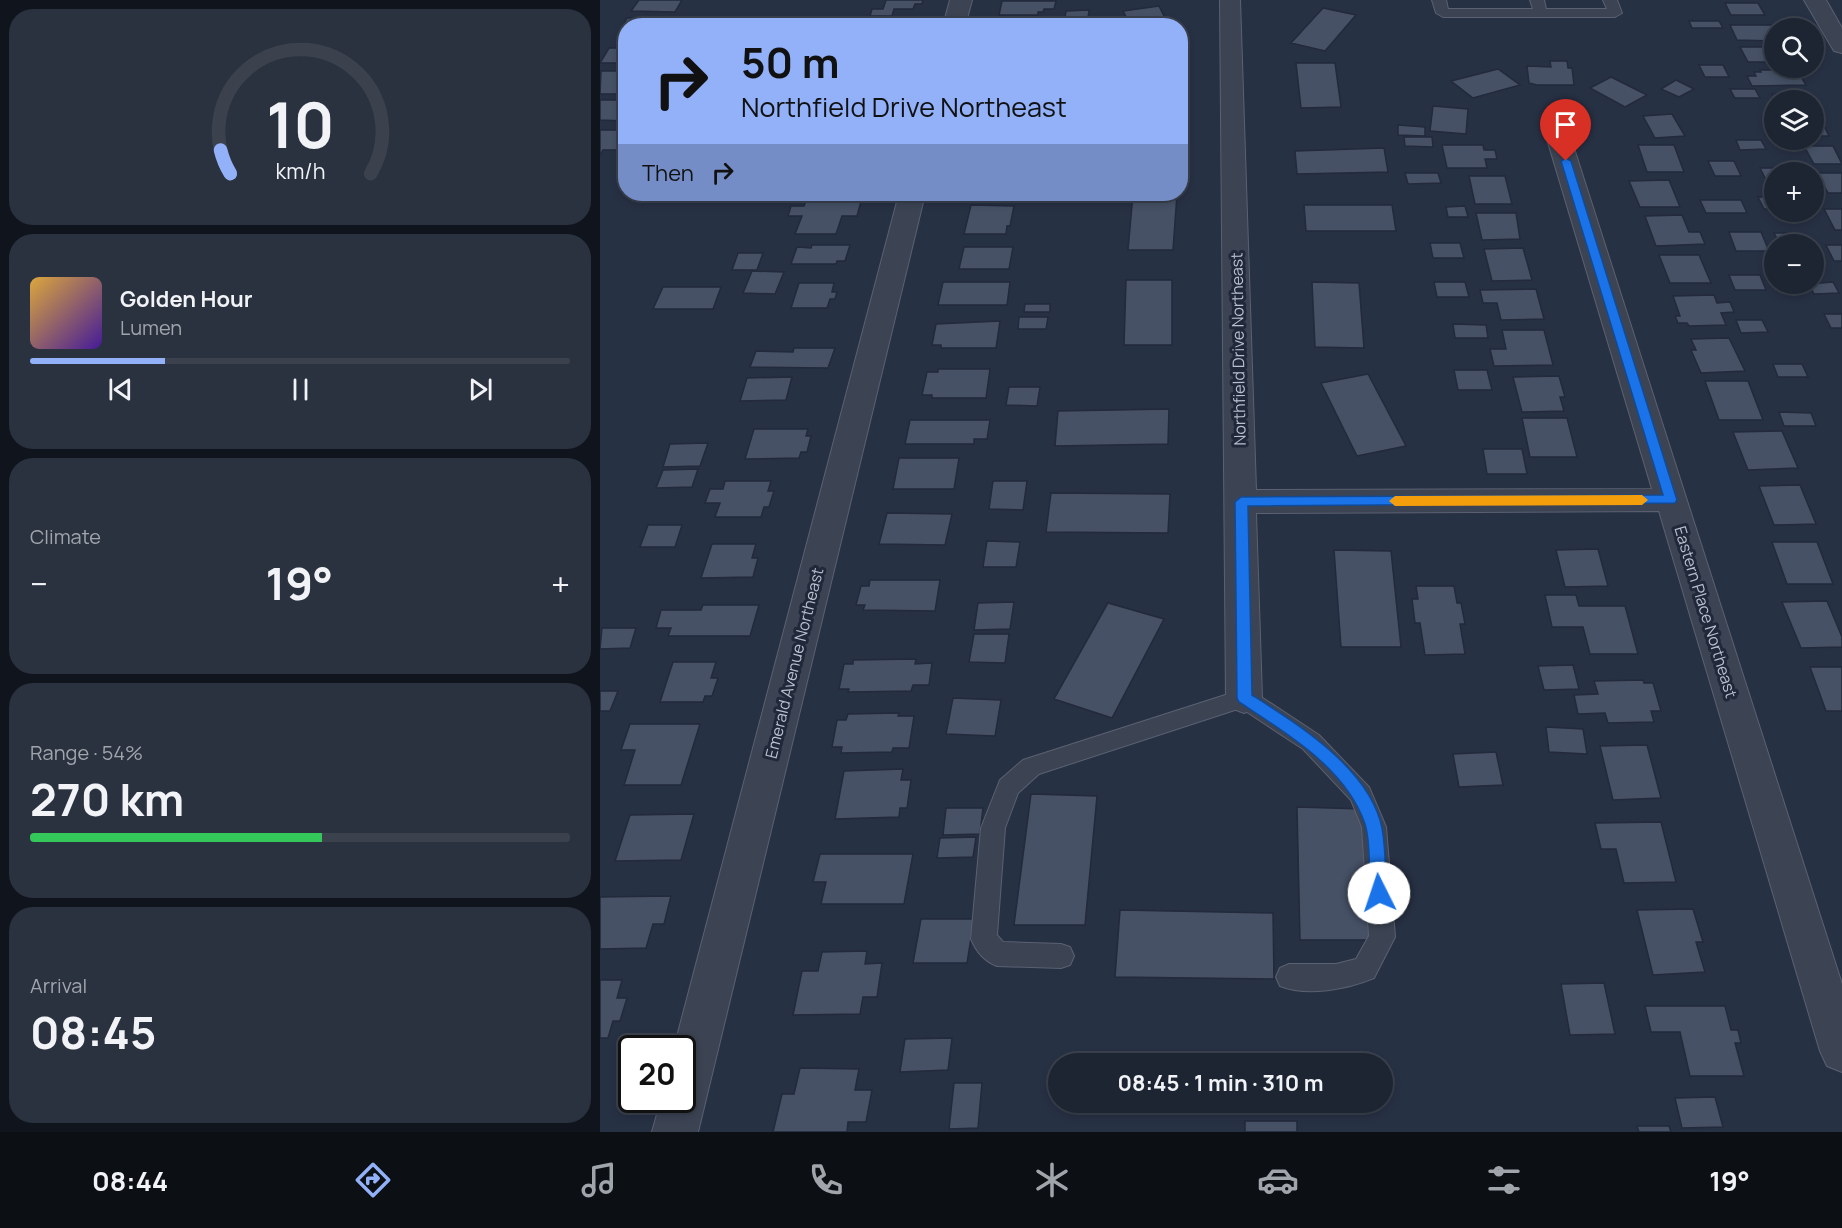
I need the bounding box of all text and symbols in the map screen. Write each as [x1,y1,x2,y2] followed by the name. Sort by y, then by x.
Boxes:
[1764,18,1824,294] map controls
[1764,18,1824,78] button: search
[741,33,839,91] text: 50 m
[642,42,720,120] icon: right
[266,81,334,167] text: 10
[741,88,1067,125] text: Northfield Drive Northeast
[1764,90,1824,150] button: layers
[1540,99,1591,161] pin
[1549,108,1582,141] icon: arrive
[275,156,325,185] text: km/h
[706,156,739,189] icon: right
[642,158,694,188] text: Then
[1764,162,1824,222] button: +
[1764,234,1824,294] button: −
[1225,252,1251,446] street label: Northfield Drive Northeast
[120,284,253,314] text: Golden Hour
[120,314,182,341] text: Lumen
[104,373,137,406] icon: previous
[284,373,317,406] icon: pause
[464,373,497,406] icon: next
[30,523,101,550] text: Climate
[1669,523,1743,701] street label: Eastern Place Northeast
[265,552,333,614] text: 19°
[30,561,48,606] text: −
[551,561,570,606] text: +
[760,565,828,761] street label: Emerald Avenue Northeast
[30,739,143,766] text: Range · 54%
[30,768,184,830] text: 270 km
[1347,861,1411,925] position arrow
[30,972,87,999] text: Arrival
[30,1001,156,1063] text: 08:45
[618,1035,696,1113] speed limit sign: 20
[1118,1068,1323,1098] text: 08:45 · 1 min · 310 m
[352,1159,394,1201] icon: directions
[578,1159,620,1201] icon: music
[805,1159,847,1201] icon: phone
[1031,1159,1073,1201] icon: climate
[1257,1159,1299,1201] icon: car
[1483,1159,1525,1201] icon: filters
[92,1162,168,1199] text: 08:44
[1709,1162,1750,1199] text: 19°

